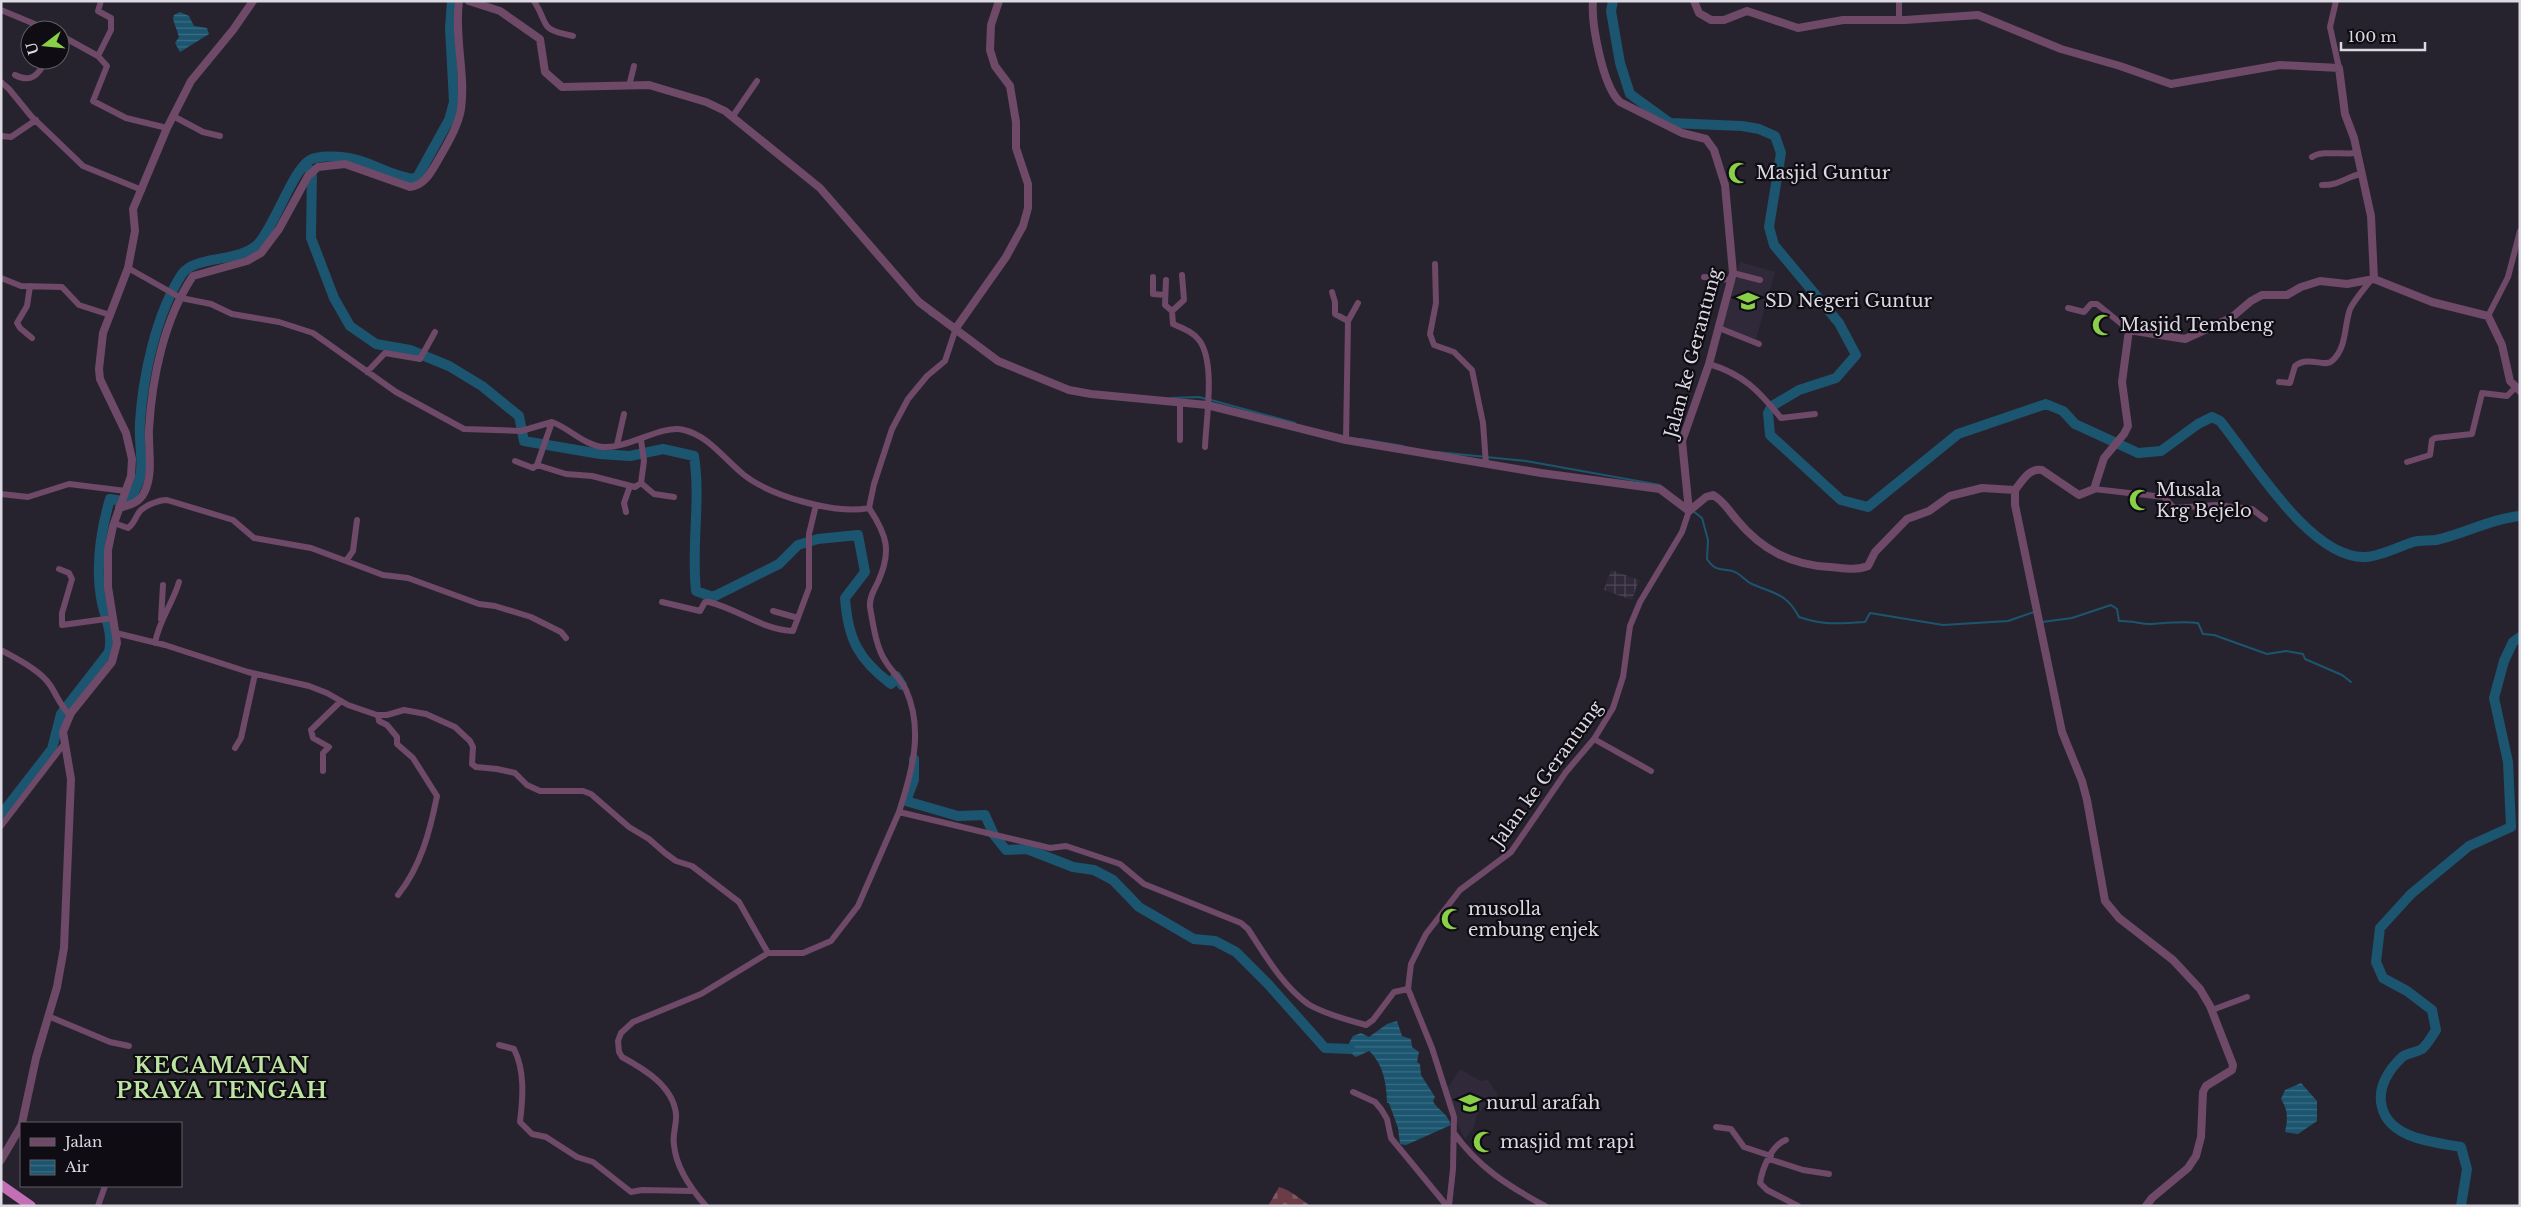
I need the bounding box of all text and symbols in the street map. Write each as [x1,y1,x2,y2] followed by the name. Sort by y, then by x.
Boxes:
[20,20,70,70] north arrow
[2341,20,2425,52] scale bar
[2348,27,2397,46] text: 100 m
[22,40,43,57] text: U
[1726,160,1752,186] mosque icon: Masjid Guntur
[1756,162,1891,184] place label: Masjid Guntur
[1659,266,1726,442] street label: Jalan ke Gerantung
[1735,288,1761,314] school or university icon: SD Negeri Guntur
[1765,290,1933,312] place label: SD Negeri Guntur
[2090,312,2116,338] mosque icon: Masjid Tembeng
[2120,314,2274,336] place label: Masjid Tembeng
[2156,479,2252,522] place label: Musala Krg Bejelo
[2127,487,2153,513] mosque icon: Musala Krg Bejelo
[1486,697,1607,853] street label: Jalan ke Gerantung
[1468,898,1599,941] place label: musolla embung enjek
[1439,906,1465,932] mosque icon: musolla embung enjek
[116,1052,328,1104] district label: KECAMATAN PRAYA TENGAH
[1457,1090,1483,1116] school or university icon: nurul arafah
[1486,1092,1600,1114] place label: nurul arafah
[20,1122,182,1187] legend
[1471,1129,1497,1155] mosque icon: masjid mt rapi
[1500,1131,1635,1153] place label: masjid mt rapi
[63,1132,102,1151] text: Jalan
[64,1157,90,1176] text: Air

